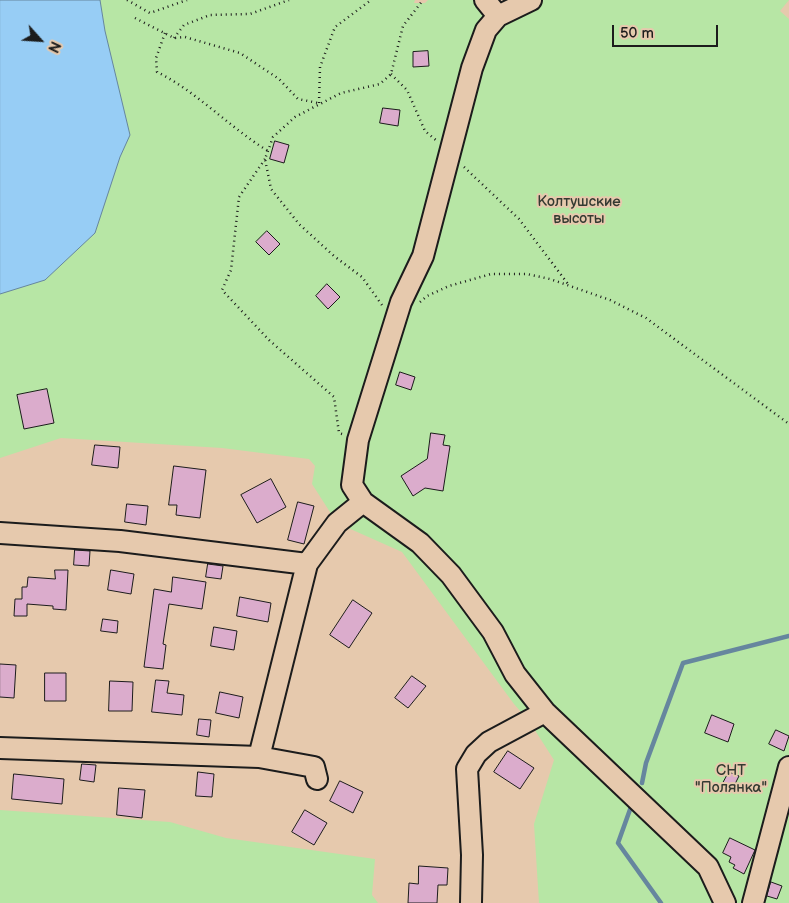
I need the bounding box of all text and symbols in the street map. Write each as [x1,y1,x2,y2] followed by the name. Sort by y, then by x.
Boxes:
[15,15,65,65] north arrow
[614,15,720,47] scale bar
[620,24,654,43] text: 50 m
[44,38,64,55] text: N
[537,193,621,228] park label: Колтушские высоты
[695,762,767,797] park label: СНТ "Полянка"

